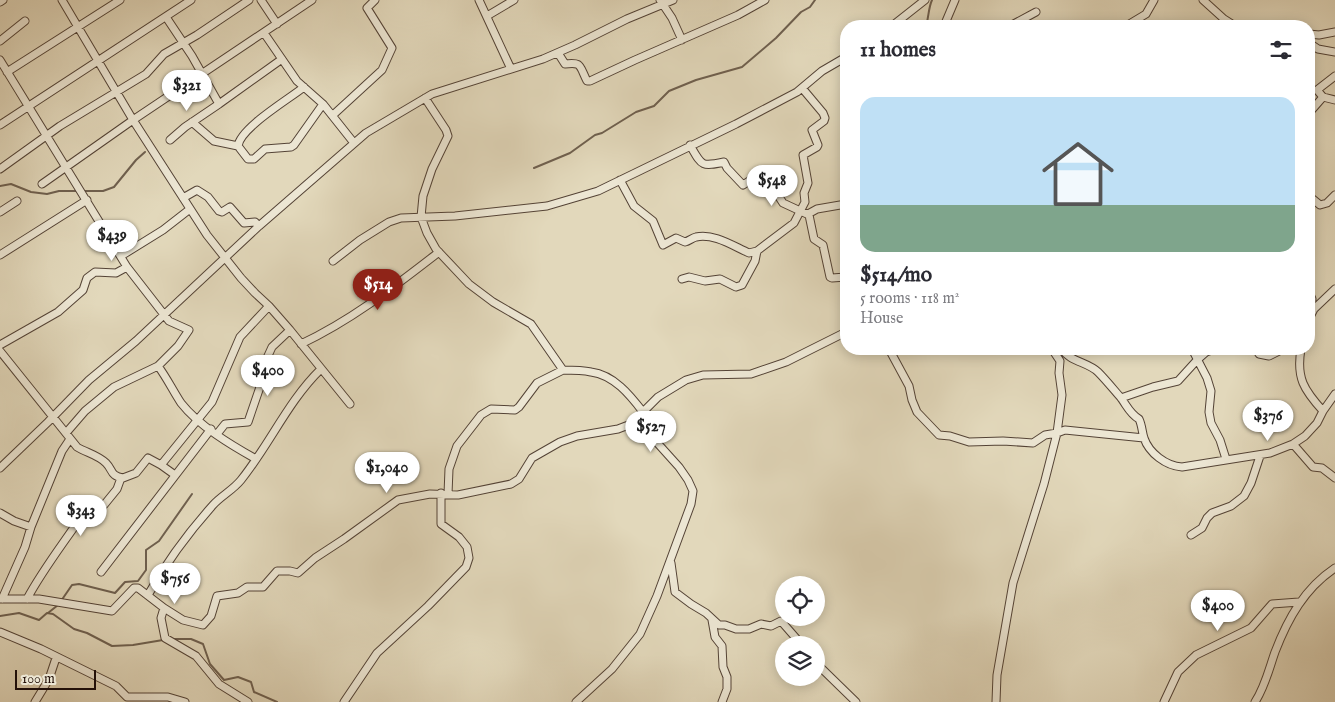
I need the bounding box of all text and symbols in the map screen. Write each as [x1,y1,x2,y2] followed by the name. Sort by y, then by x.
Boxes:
[1267,36,1295,64] icon: filters
[860,37,936,64] text: 11 homes
[157,70,217,112] pin: $321
[173,76,201,96] text: $321
[1033,129,1123,219] icon: home
[742,164,802,207] pin: $548
[758,171,786,191] text: $548
[82,220,142,262] pin: $439
[97,226,127,246] text: $439
[860,262,932,289] text: $514/mo
[348,268,408,311] pin: $514
[364,275,392,295] text: $514
[860,289,959,309] text: 5 rooms · 118 m²
[860,309,903,329] text: House
[238,354,298,397] pin: $400
[252,361,284,381] text: $400
[1238,400,1298,442] pin: $376
[1253,406,1283,426] text: $376
[621,410,681,453] pin: $527
[636,417,666,437] text: $527
[346,452,428,494] pin: $1,040
[366,458,408,478] text: $1,040
[51,494,111,537] pin: $343
[67,501,95,521] text: $343
[145,562,205,605] pin: $756
[161,569,189,589] text: $756
[775,576,825,686] map controls
[775,576,825,626] button: locate
[1188,590,1248,632] pin: $400
[1202,596,1234,616] text: $400
[775,636,825,686] button: layers
[15,667,96,690] scale bar
[22,670,55,688] text: 100 m

